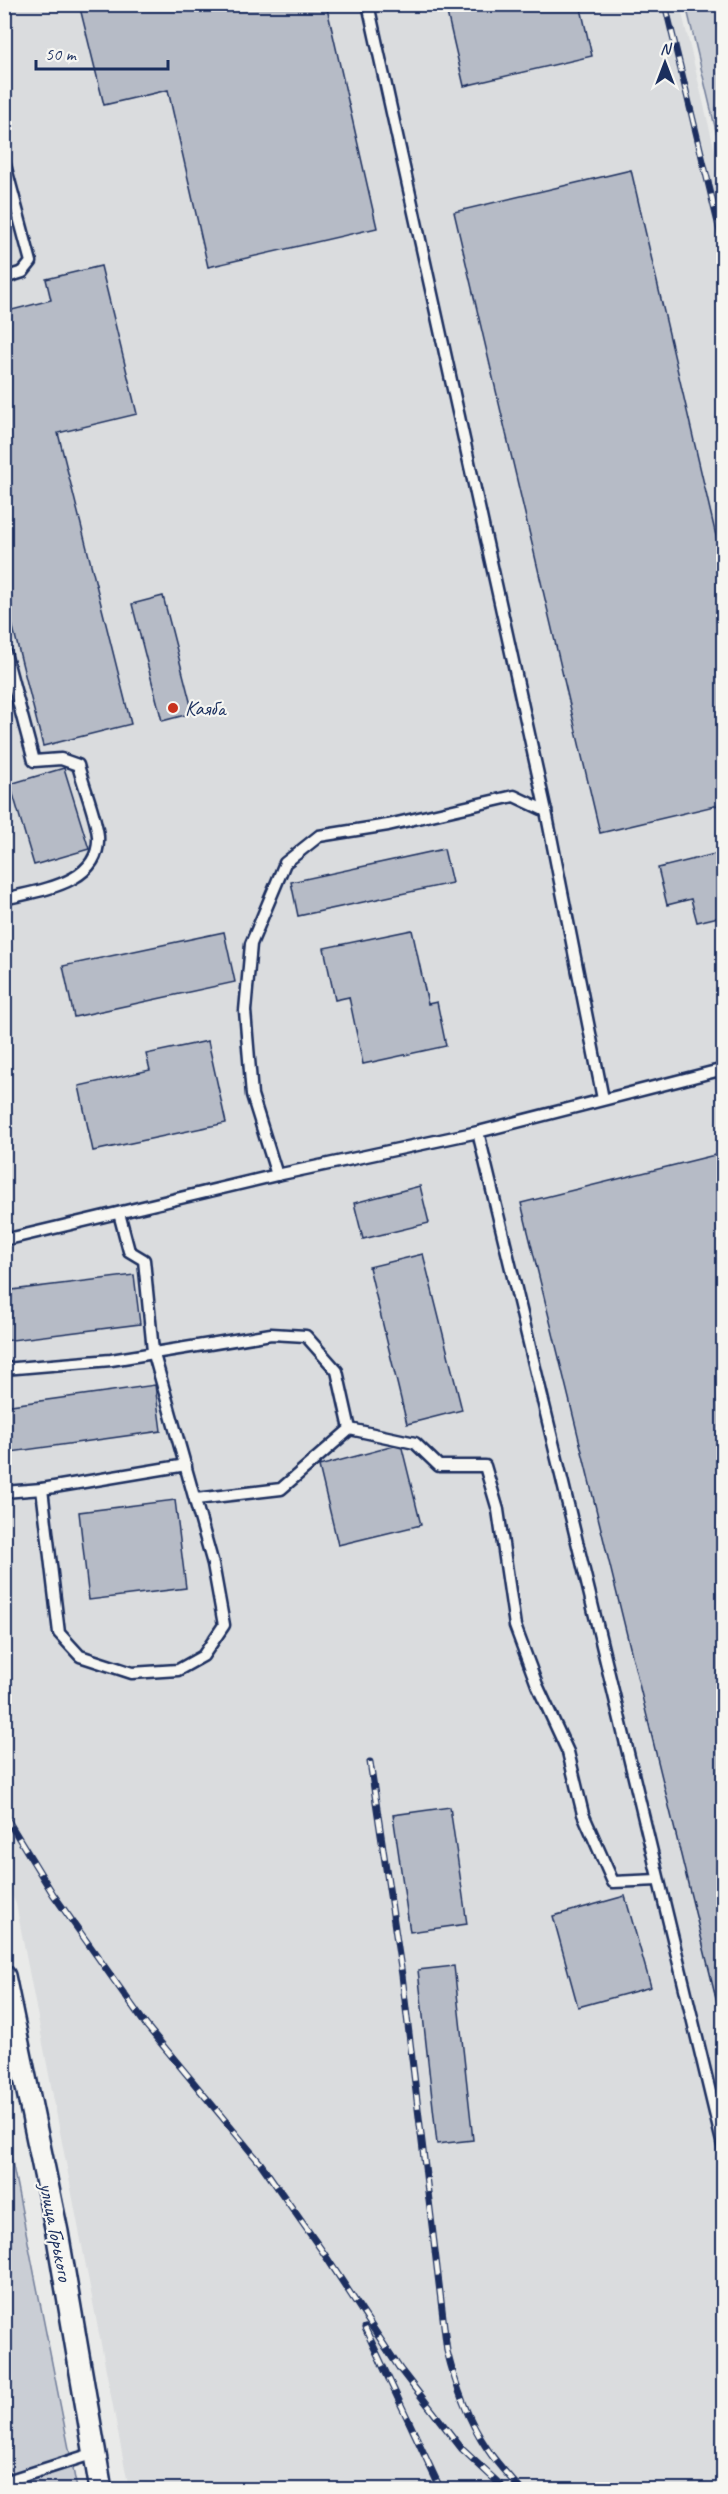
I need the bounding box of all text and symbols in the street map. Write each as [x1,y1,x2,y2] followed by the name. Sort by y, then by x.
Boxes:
[36,33,168,71] scale bar
[635,33,695,93] north arrow
[660,39,673,59] text: N
[45,43,78,65] text: 50 m
[185,695,228,721] place label: Каяба
[166,701,180,715] marker: Каяба
[33,2179,79,2285] street label: улица Горького

